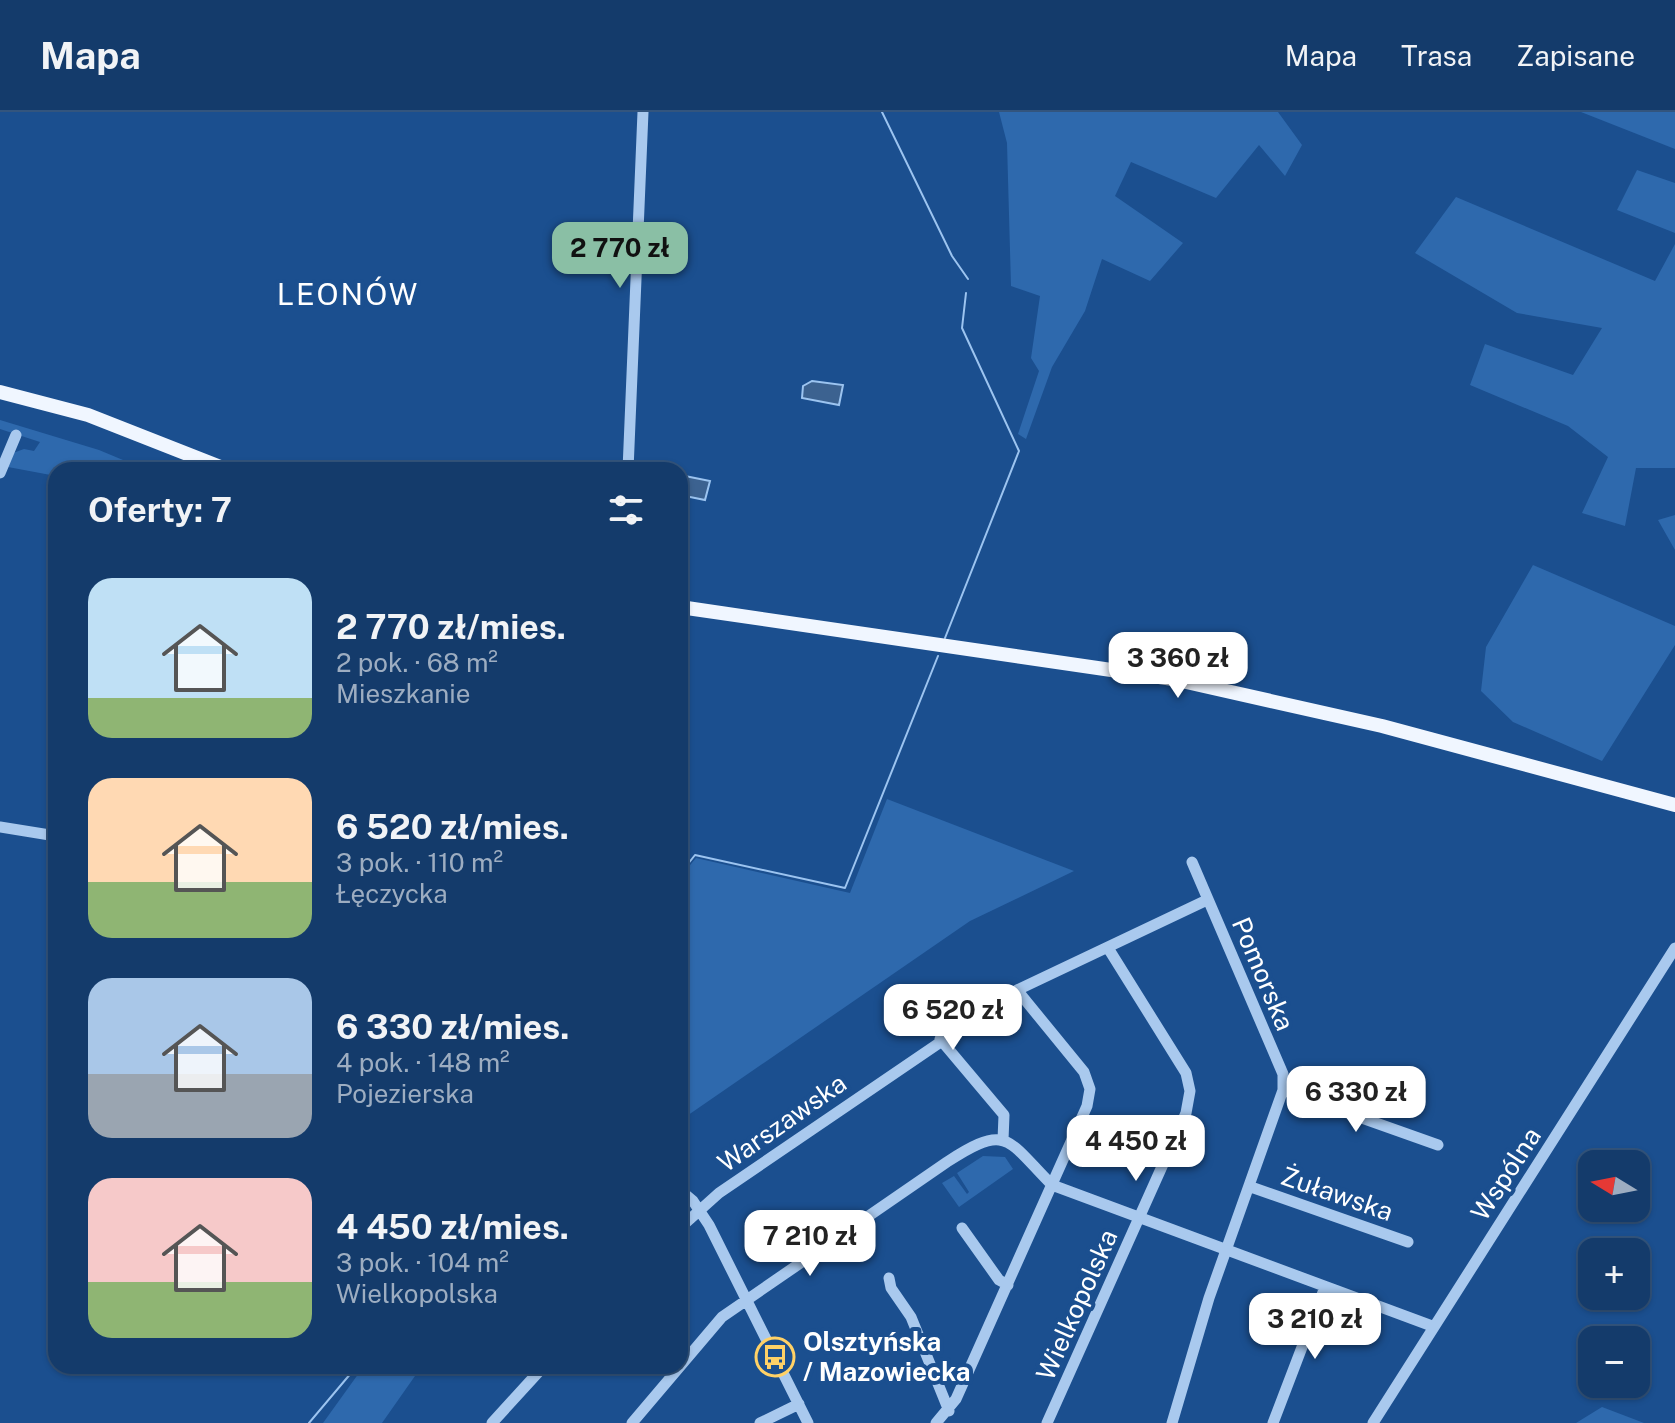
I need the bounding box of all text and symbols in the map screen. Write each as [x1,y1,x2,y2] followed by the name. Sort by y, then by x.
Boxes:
[40,33,141,78] text: Mapa
[1285,39,1357,72] text: Mapa
[1401,39,1472,72] text: Trasa
[1516,39,1635,72] text: Zapisane
[537,222,703,290] pin: 2 770 zł
[570,232,670,263] text: 2 770 zł
[277,276,419,312] district label: LEONÓW
[604,488,648,532] icon: filters
[88,490,232,530] text: Oferty: 7
[336,607,566,647] text: 2 770 zł/mies.
[152,610,248,706] icon: home
[1095,632,1261,700] pin: 3 360 zł
[1127,642,1229,673] text: 3 360 zł
[336,647,498,678] text: 2 pok. · 68 m²
[336,678,470,709] text: Mieszkanie
[336,807,569,847] text: 6 520 zł/mies.
[152,810,248,906] icon: home
[336,847,503,878] text: 3 pok. · 110 m²
[336,878,448,909] text: Łęczycka
[1226,912,1301,1035] street label: Pomorska
[870,984,1036,1052] pin: 6 520 zł
[902,994,1004,1025] text: 6 520 zł
[336,1007,569,1047] text: 6 330 zł/mies.
[152,1010,248,1106] icon: home
[336,1047,510,1078] text: 4 pok. · 148 m²
[1273,1066,1439,1134] pin: 6 330 zł
[712,1067,852,1178] street label: Warszawska
[1305,1076,1407,1107] text: 6 330 zł
[336,1078,474,1109] text: Pojezierska
[1053,1115,1219,1183] pin: 4 450 zł
[1464,1121,1547,1226] street label: Wspólna
[1085,1125,1187,1156] text: 4 450 zł
[1578,1150,1650,1222] north arrow
[1578,1150,1650,1398] map controls
[1277,1160,1397,1227] street label: Żuławska
[336,1207,569,1247] text: 4 450 zł/mies.
[152,1210,248,1306] icon: home
[727,1210,893,1278] pin: 7 210 zł
[763,1220,857,1251] text: 7 210 zł
[1029,1225,1124,1385] street label: Wielkopolska
[1578,1238,1650,1310] button: +
[336,1247,509,1278] text: 3 pok. · 104 m²
[336,1278,498,1309] text: Wielkopolska
[1232,1293,1398,1361] pin: 3 210 zł
[1267,1303,1363,1334] text: 3 210 zł
[803,1326,971,1387] place label: Olsztyńska / Mazowiecka
[1578,1326,1650,1398] button: −
[754,1336,796,1378] bus stop icon: Olsztyńska / Mazowiecka

